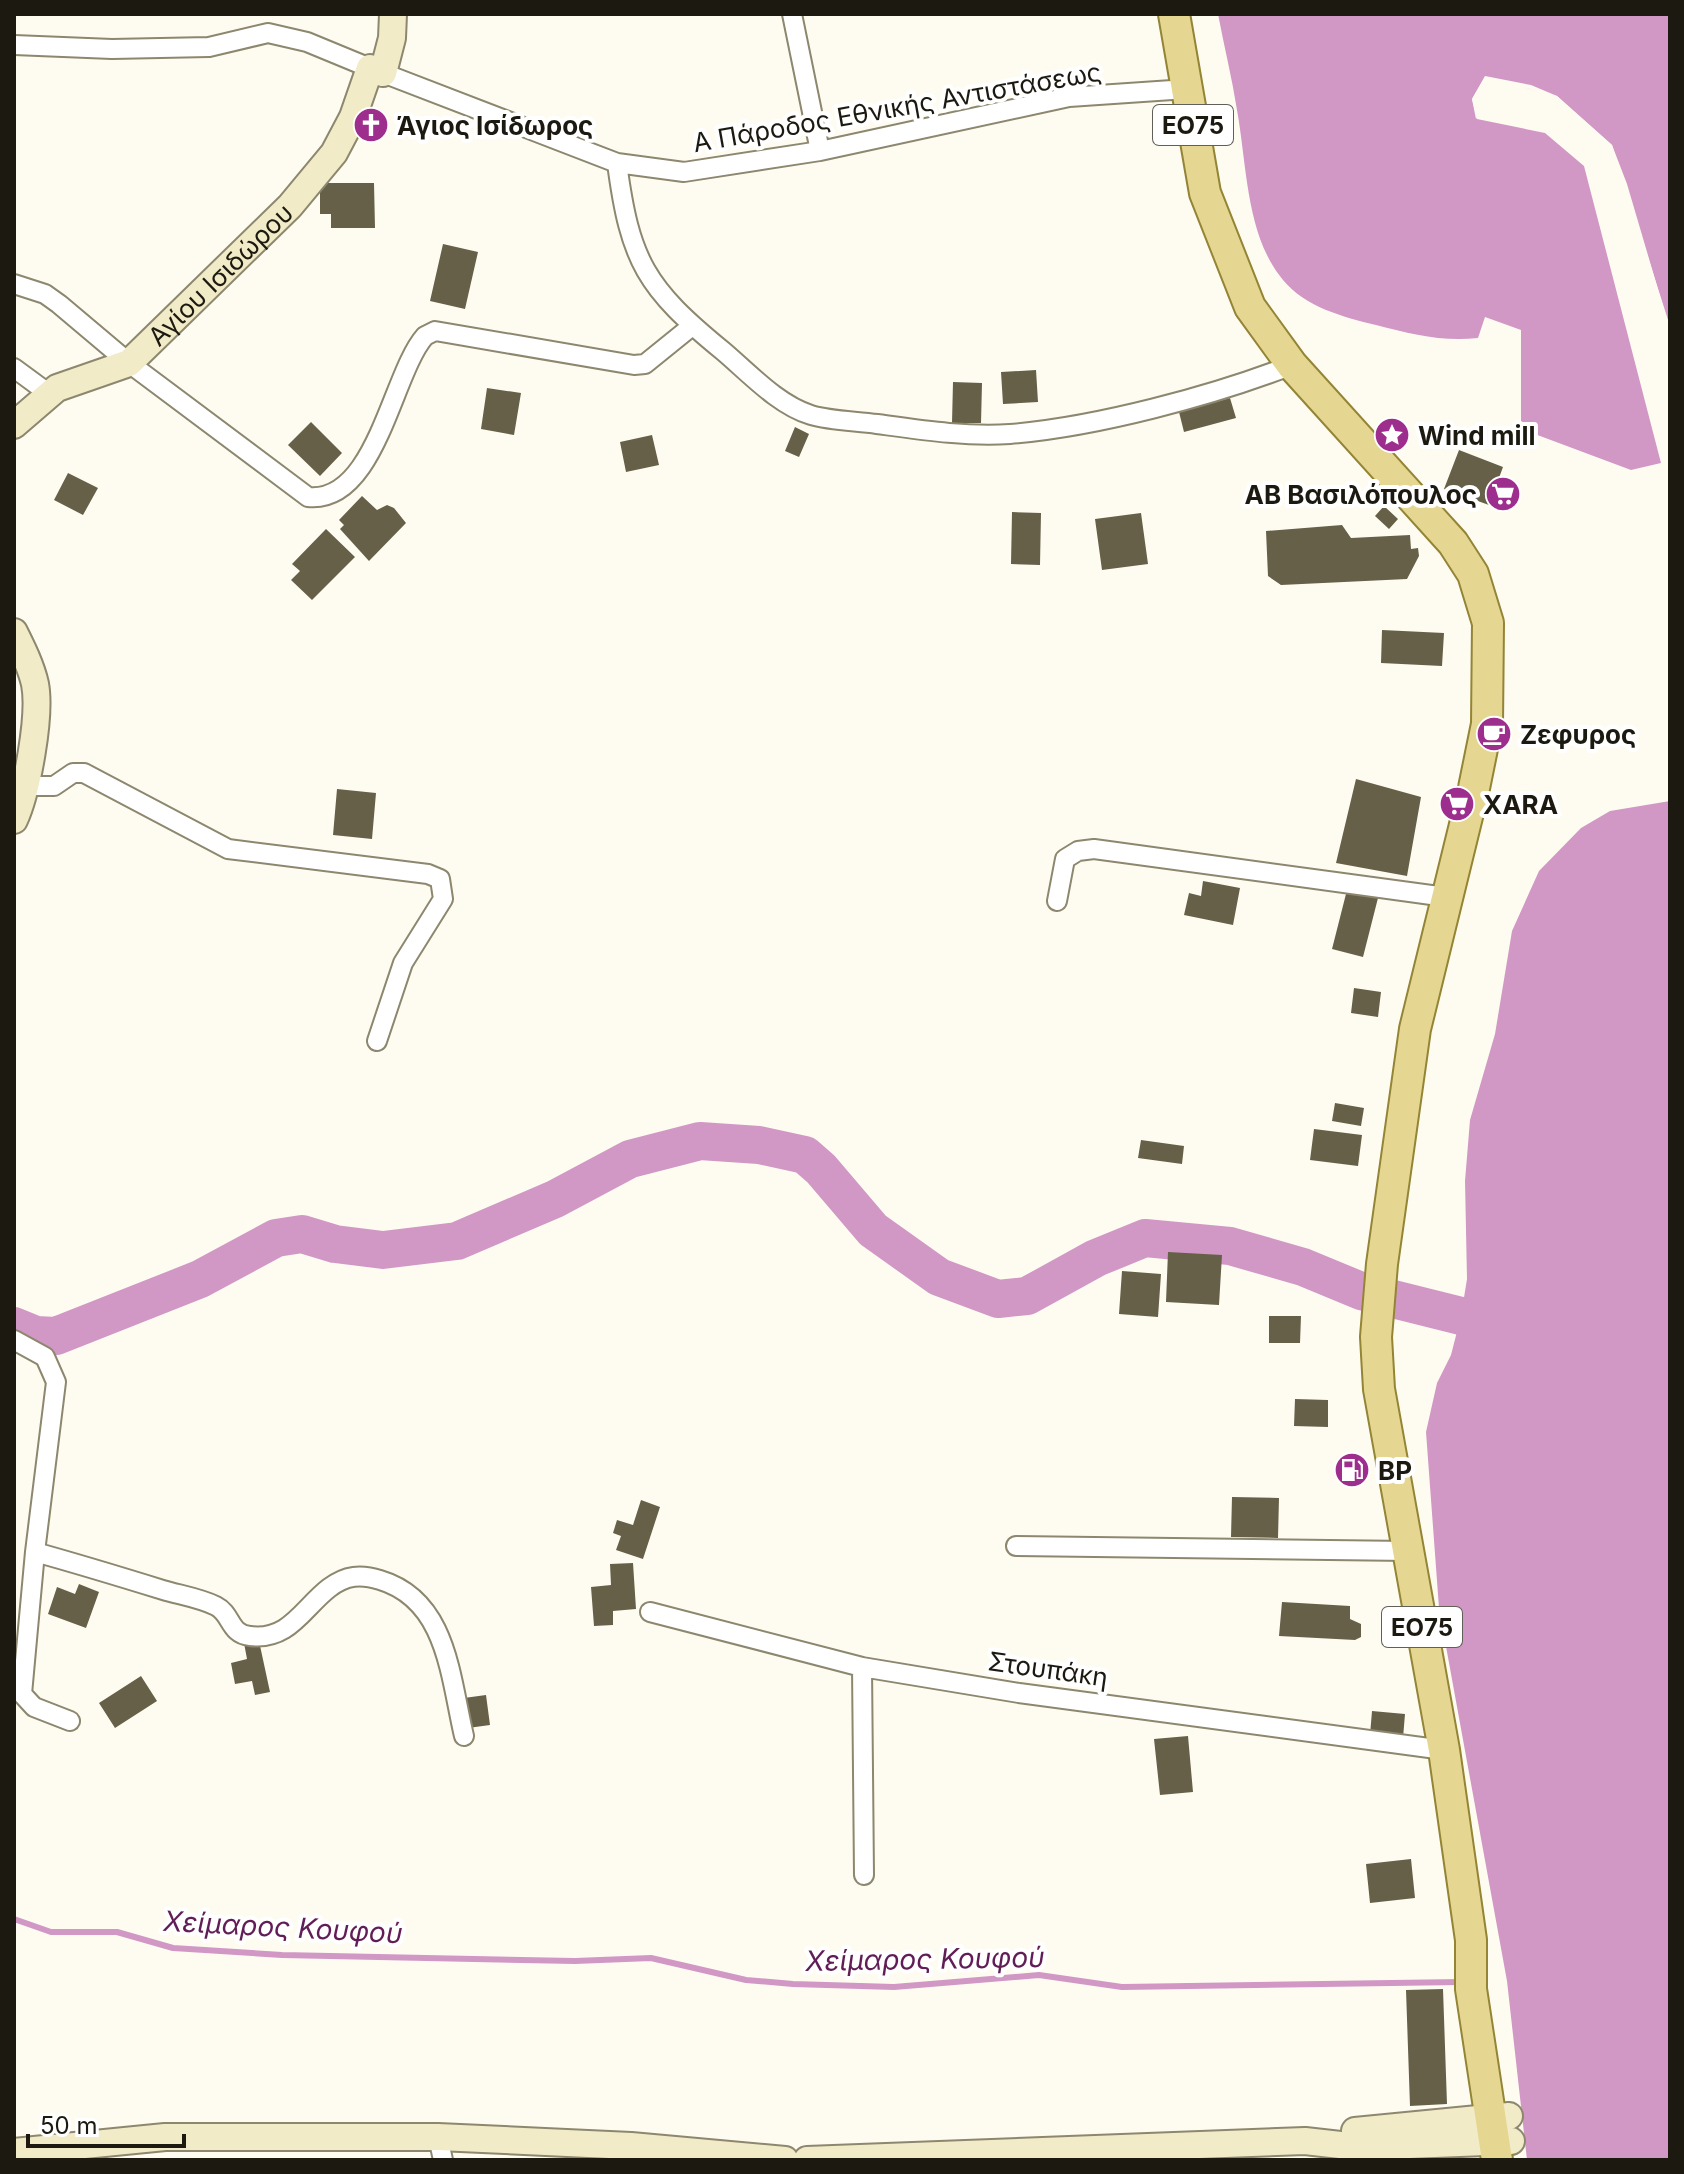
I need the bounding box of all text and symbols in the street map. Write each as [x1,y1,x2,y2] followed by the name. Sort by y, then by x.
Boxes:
[690,56,1104,158] street label: Α Πάροδος Εθνικής Αντιστάσεως
[1153,105,1233,145] road number: ΕΟ75
[352,106,390,144] church icon: Άγιος Ισίδωρος
[397,110,593,141] place label: Άγιος Ισίδωρος
[141,197,299,352] street label: Αγίου Ισιδώρου
[1373,416,1411,454] place icon: Wind mill
[1418,420,1536,451] place label: Wind mill
[1484,475,1522,513] supermarket icon: ΑΒ Βασιλόπουλος
[1245,479,1477,510] place label: ΑΒ Βασιλόπουλος
[1475,715,1513,753] cafe icon: Ζεφυρος
[1520,719,1636,750] place label: Ζεφυρος
[1438,785,1476,823] supermarket icon: XARA
[1483,789,1558,820] place label: XARA
[1333,1451,1371,1489] fuel station icon: BP
[1378,1455,1412,1486] place label: BP
[1382,1607,1462,1647] road number: ΕΟ75
[986,1645,1110,1693] street label: Στουπάκη
[162,1904,403,1950] water label: Χείμαρος Κουφού
[804,1940,1045,1978] water label: Χείμαρος Κουφού
[28,2098,184,2148] scale bar
[40,2111,98,2140] text: 50 m

